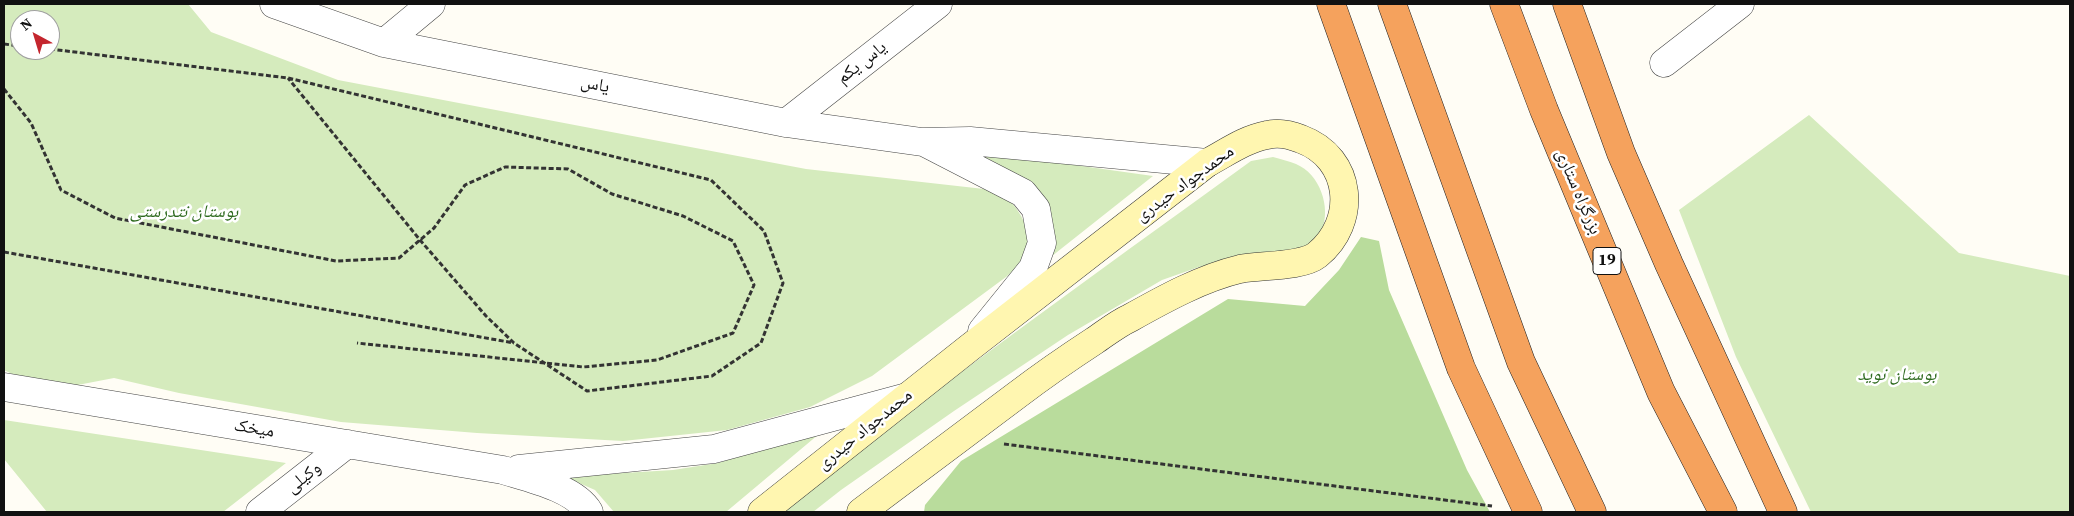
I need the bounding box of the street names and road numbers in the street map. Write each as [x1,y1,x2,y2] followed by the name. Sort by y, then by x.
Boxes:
[833,37,891,89] street label: یاس یکم
[579,72,611,98] street label: یاس
[1132,141,1238,227] street label: محمدجواد حیدری
[1550,146,1606,238] street label: بزرگراه ستاری
[1593,248,1621,274] road number: 19
[813,385,917,475] street label: محمدجواد حیدری
[232,415,276,443] street label: میخک
[282,457,326,499] street label: وکیلی

